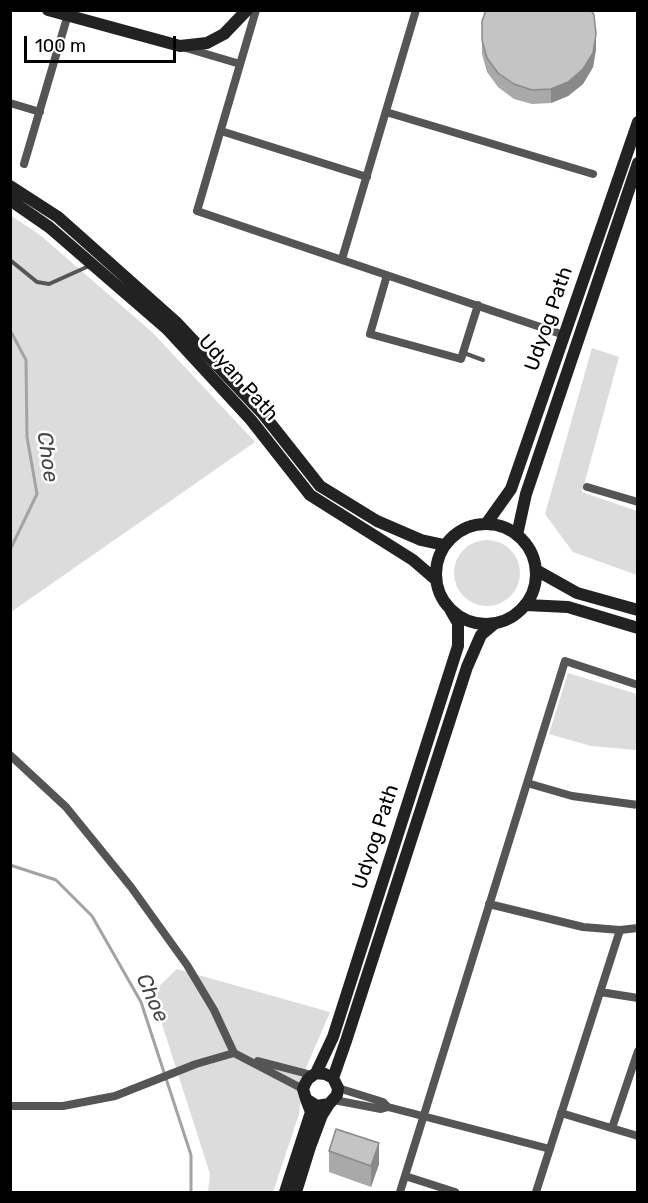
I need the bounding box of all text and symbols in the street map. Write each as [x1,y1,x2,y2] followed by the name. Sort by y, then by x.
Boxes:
[27,24,178,62] scale bar
[35,35,86,57] text: 100 m
[520,264,578,374] street label: Udyog Path
[193,330,283,426] street label: Udyan Path
[31,430,63,484] water label: Choe
[348,782,404,892] street label: Udyog Path
[130,970,174,1026] water label: Choe

